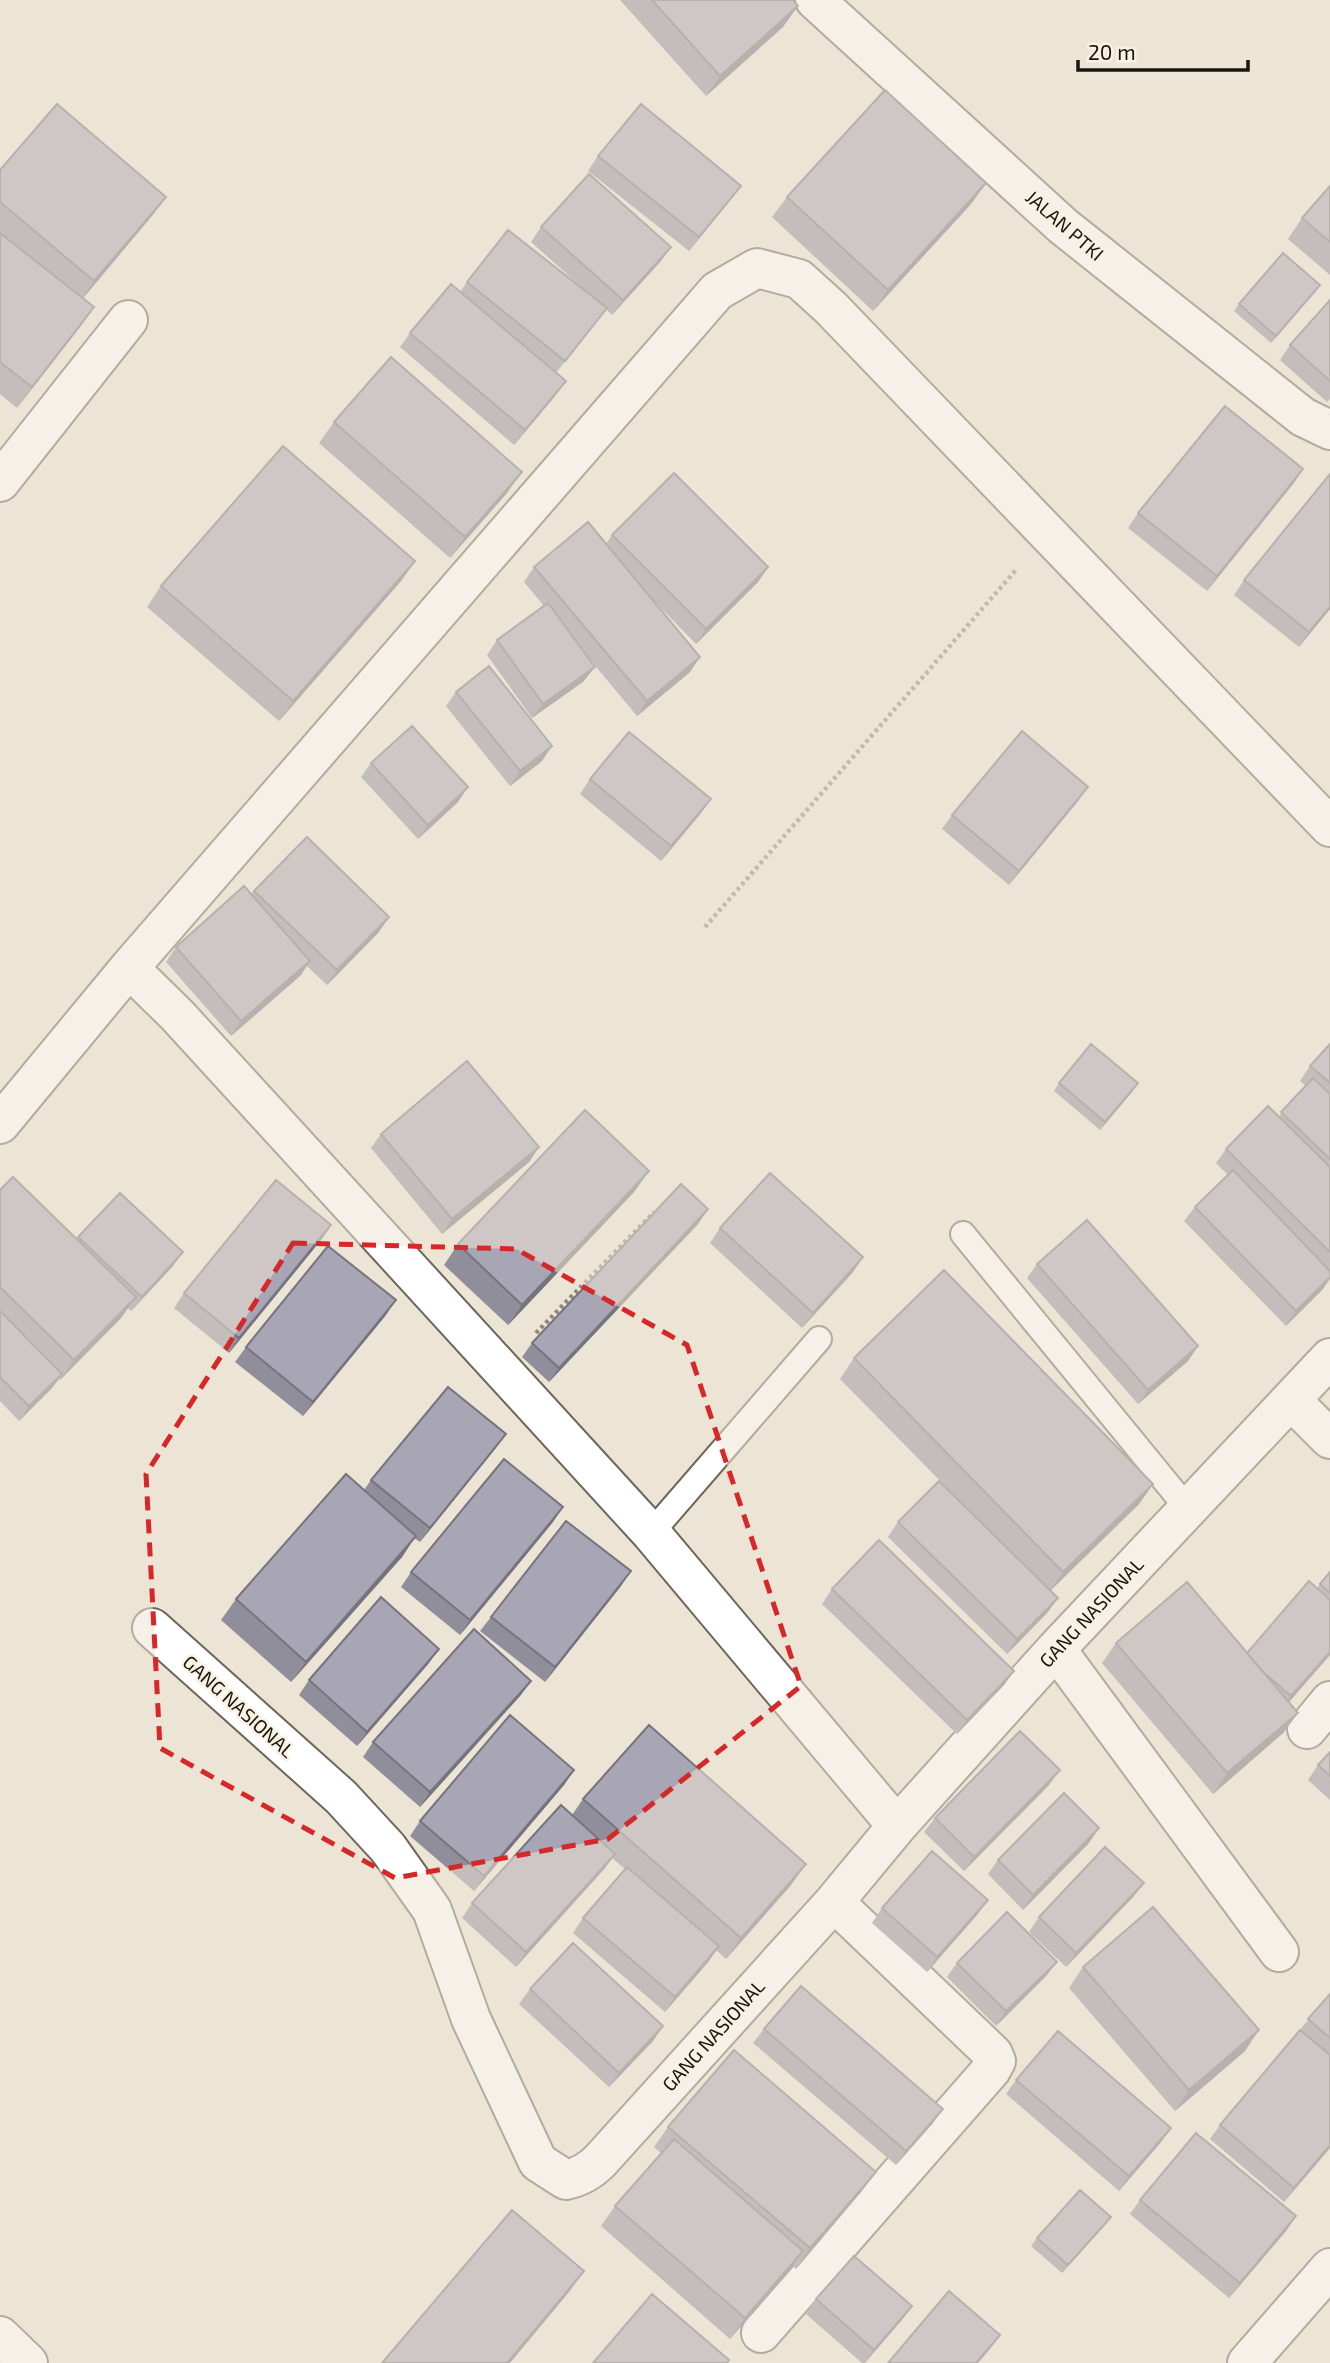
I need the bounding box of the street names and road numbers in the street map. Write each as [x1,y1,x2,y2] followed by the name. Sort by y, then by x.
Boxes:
[1021,185,1109,265] street label: JALAN PTKI
[1034,1552,1148,1672] street label: GANG NASIONAL
[179,1650,300,1762] street label: GANG NASIONAL
[657,1974,769,2095] street label: GANG NASIONAL

